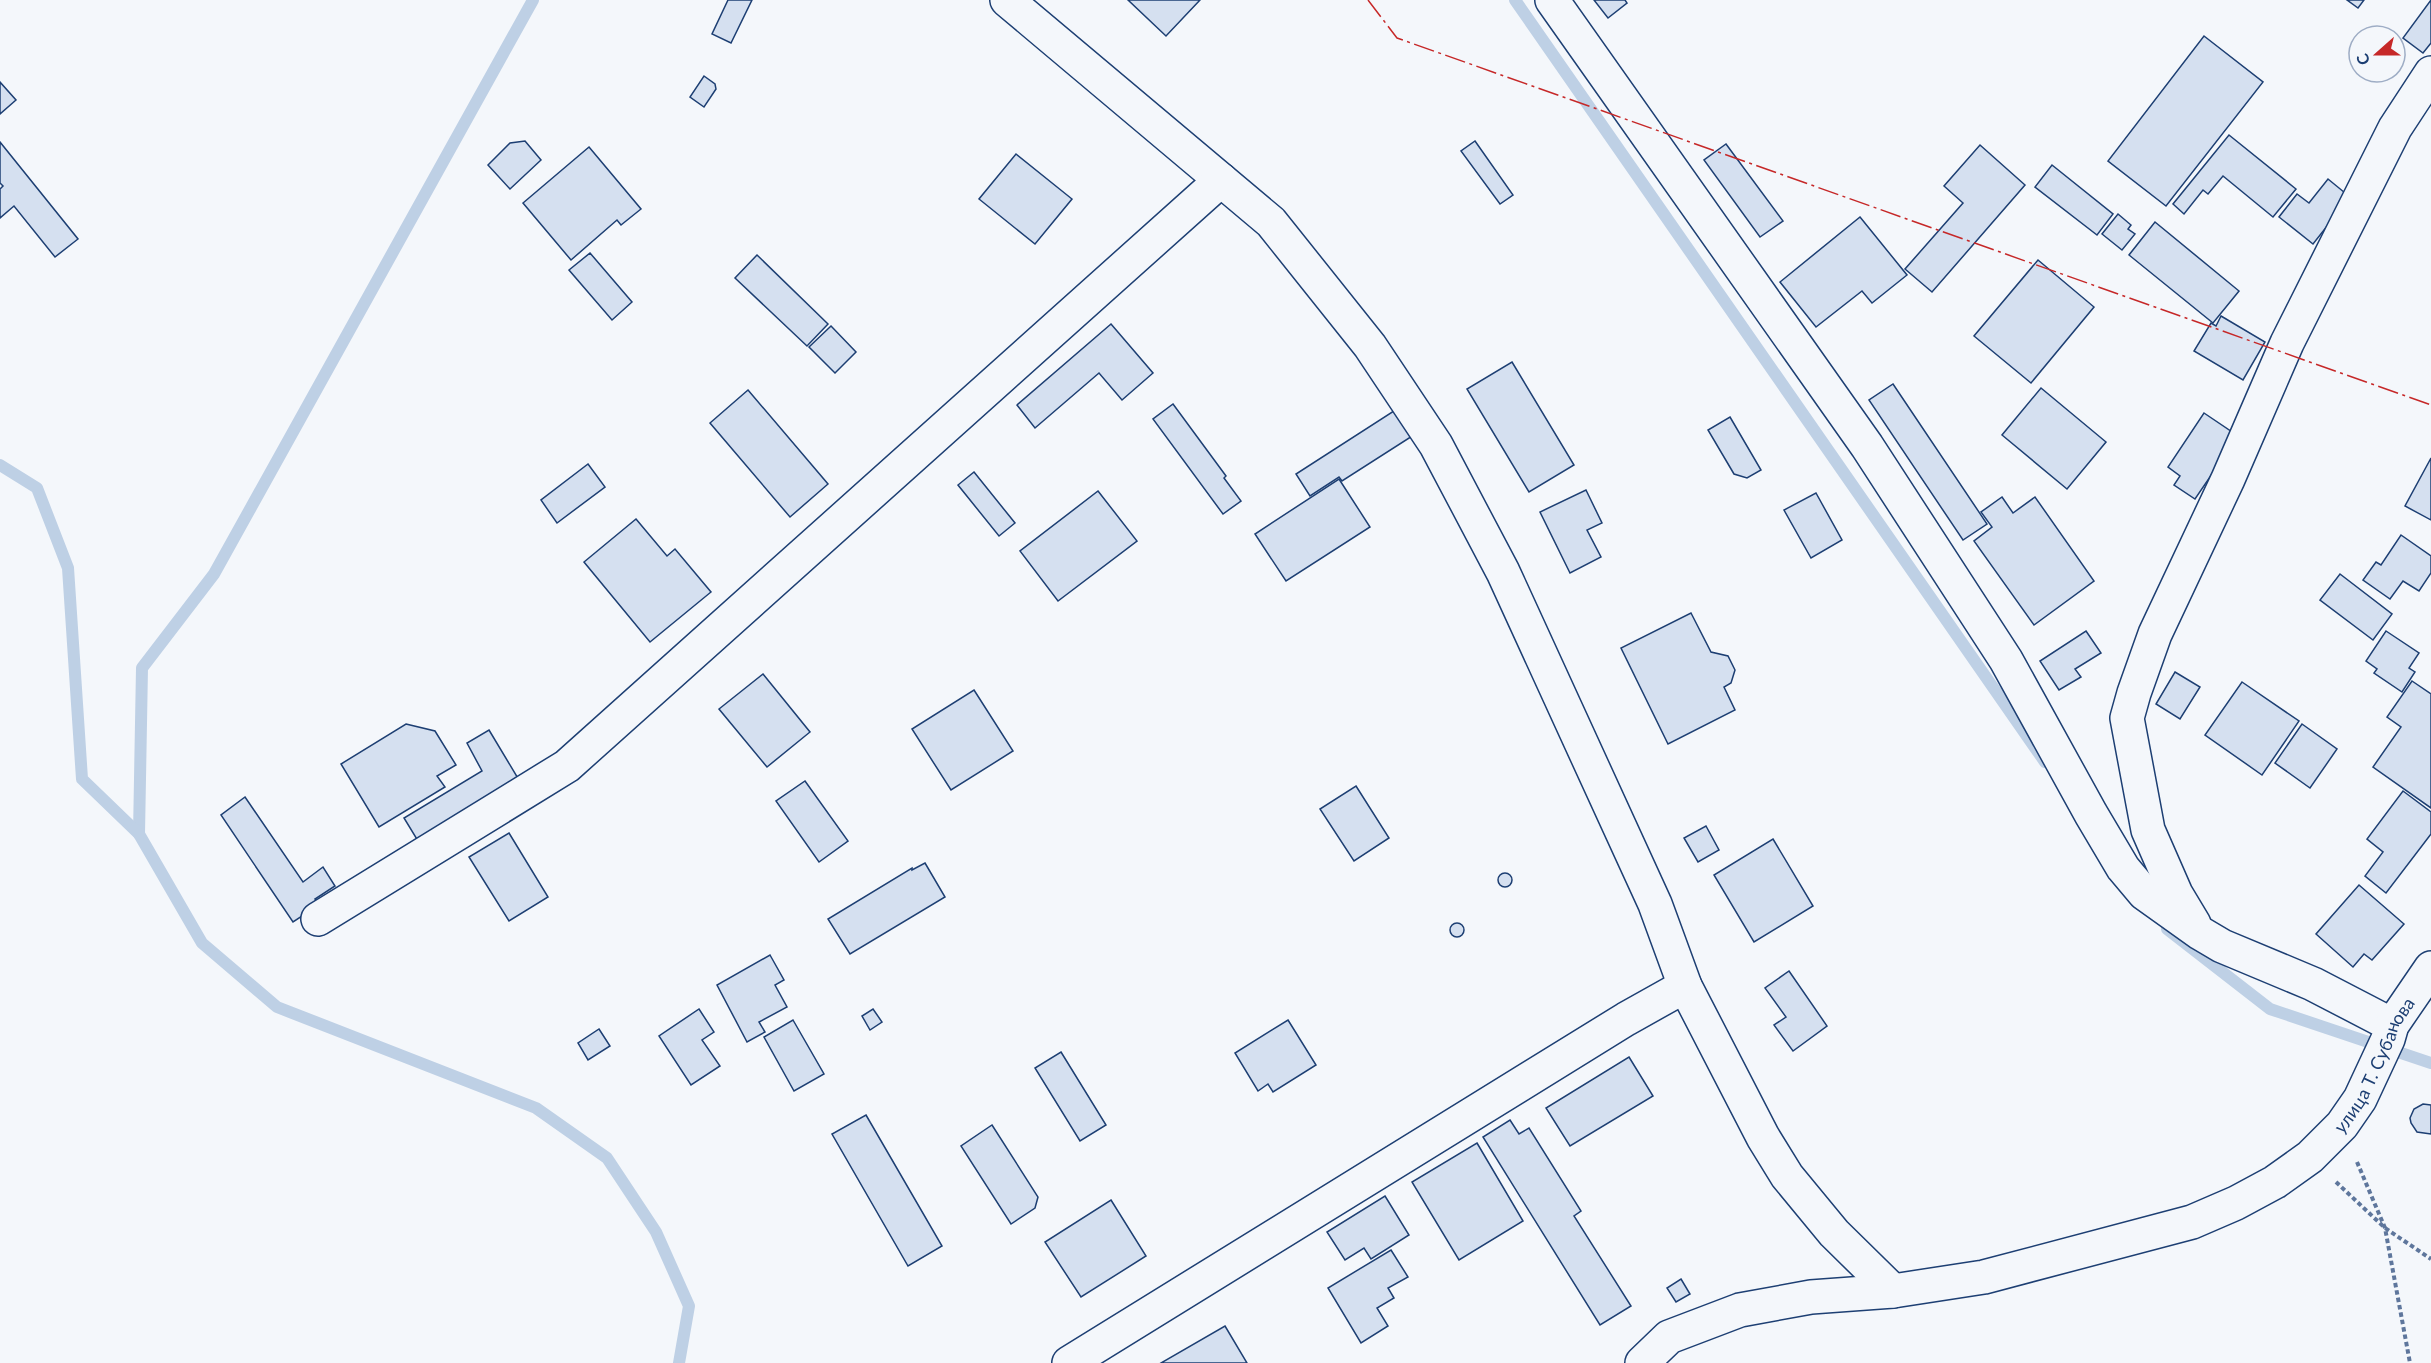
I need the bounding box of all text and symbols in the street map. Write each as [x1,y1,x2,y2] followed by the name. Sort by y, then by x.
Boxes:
[2347,24,2407,84] north arrow
[2352,51,2373,68] text: С
[2329,993,2419,1138] street label: улица Т. Субанова

